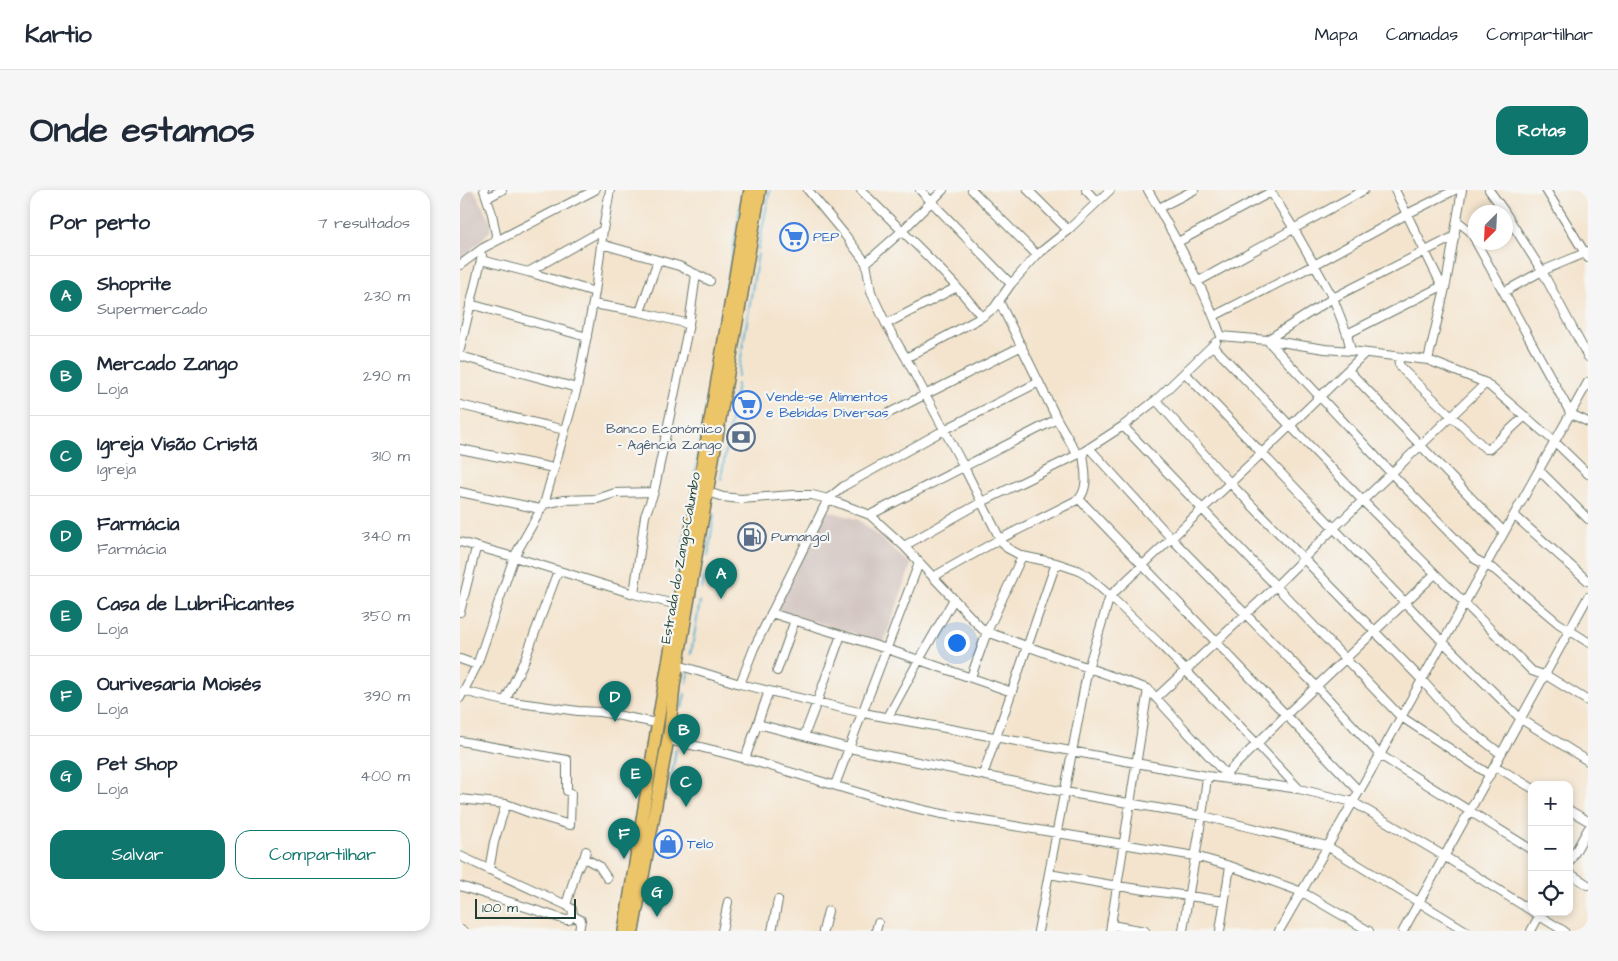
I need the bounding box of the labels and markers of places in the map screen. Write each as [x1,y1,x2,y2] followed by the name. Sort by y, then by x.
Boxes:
[779,222,809,252] supermarket icon: PEP
[813,227,839,247] place label: PEP
[766,387,889,423] place label: Vende-se Alimentos e Bebidas Diversas
[732,390,762,420] supermarket icon: Vende-se Alimentos e Bebidas Diversas
[606,419,722,455] place label: Banco Económico - Agência Zango
[726,422,756,452] bank icon: Banco Económico - Agência Zango
[737,522,767,552] fuel station icon: Pumangol
[771,527,829,547] place label: Pumangol
[705,558,737,599] pin: A
[599,681,631,722] pin: D
[668,714,700,755] pin: B
[620,758,652,799] pin: E
[670,766,702,807] pin: C
[608,818,640,859] pin: F
[653,829,683,859] shop icon: Telo
[687,834,713,854] place label: Telo
[641,876,673,917] pin: G

